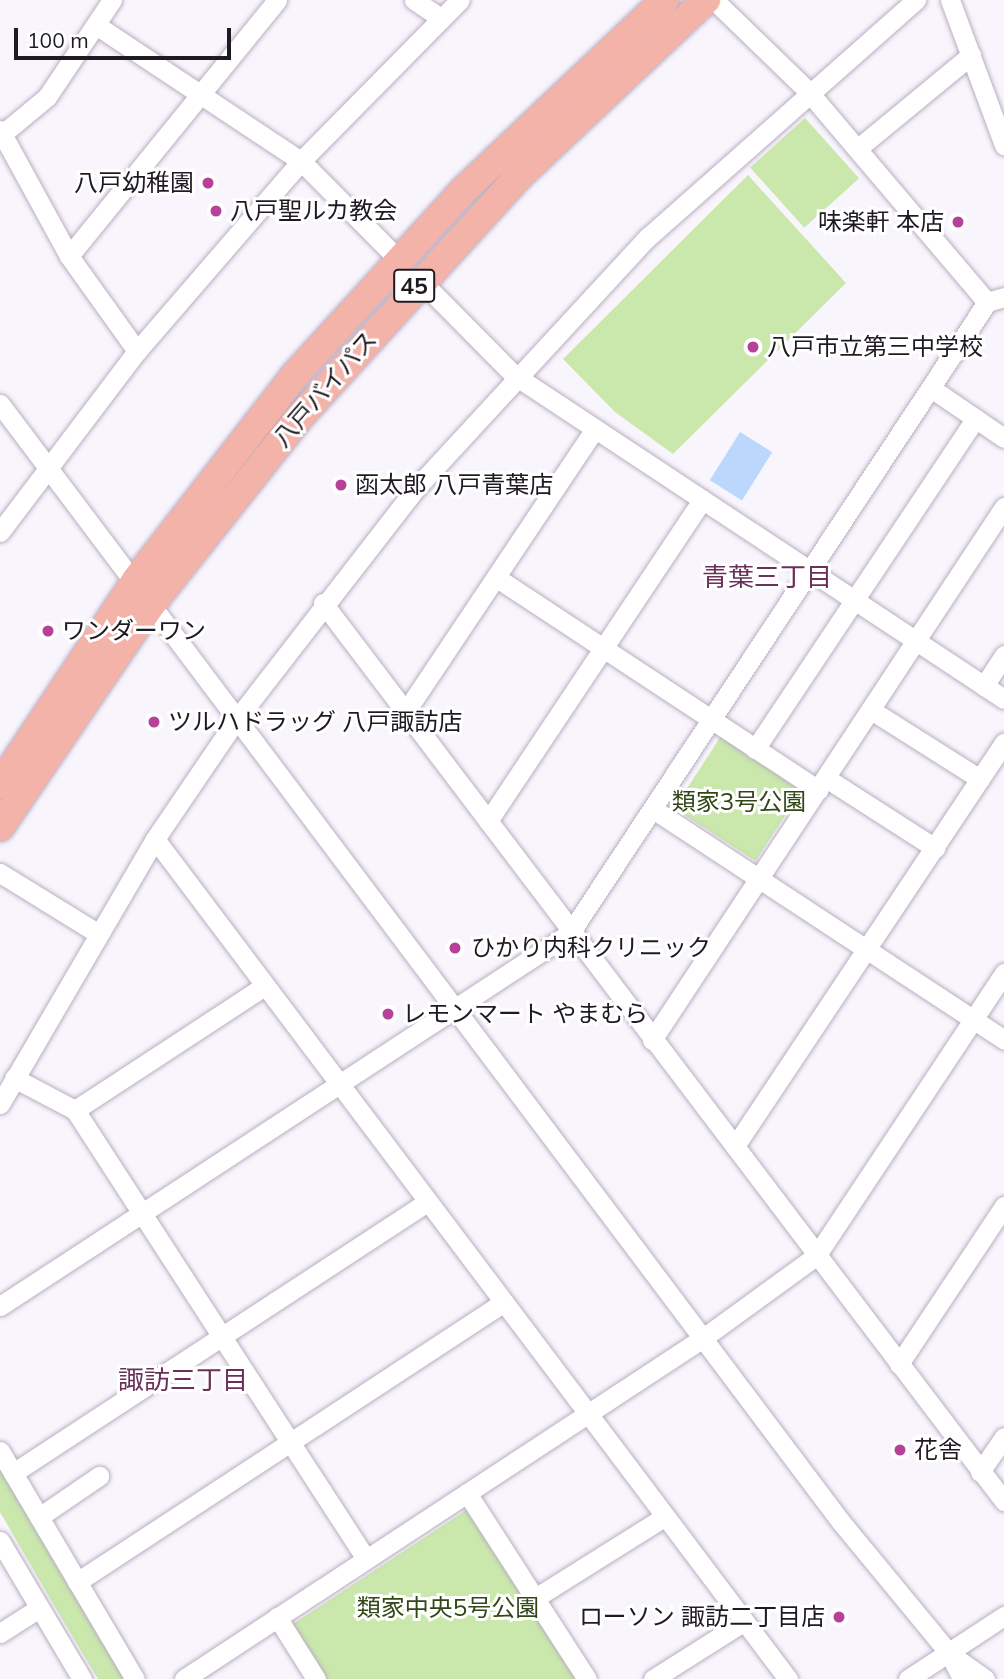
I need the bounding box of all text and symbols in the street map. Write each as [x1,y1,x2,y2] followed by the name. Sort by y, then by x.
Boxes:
[18,14,234,58] scale bar
[27,27,89,53] text: 100 m
[74,169,194,197] place label: 八戸幼稚園
[200,175,216,191] marker: 八戸幼稚園
[230,197,398,225] place label: 八戸聖ルカ教会
[208,203,224,219] marker: 八戸聖ルカ教会
[818,208,944,236] place label: 味楽軒 本店
[950,214,966,230] marker: 味楽軒 本店
[393,266,435,306] road number: 45
[267,325,383,453] street label: 八戸バイパス
[767,333,983,361] place label: 八戸市立第三中学校
[745,339,761,355] marker: 八戸市立第三中学校
[355,471,553,499] place label: 函太郎 八戸青葉店
[333,477,349,493] marker: 函太郎 八戸青葉店
[702,561,832,593] district label: 青葉三丁目
[62,617,206,645] place label: ワンダーワン
[40,623,56,639] marker: ワンダーワン
[168,708,462,736] place label: ツルハドラッグ 八戸諏訪店
[146,714,162,730] marker: ツルハドラッグ 八戸諏訪店
[672,788,806,816] park label: 類家3号公園
[471,934,711,962] place label: ひかり内科クリニック
[445,938,465,958] marker: ひかり内科クリニック
[402,1000,648,1028] place label: レモンマート やまむら
[380,1006,396,1022] marker: レモンマート やまむら
[118,1364,248,1396] district label: 諏訪三丁目
[914,1436,962,1464] place label: 花舎
[892,1442,908,1458] marker: 花舎
[357,1594,539,1622] park label: 類家中央5号公園
[579,1603,825,1631] place label: ローソン 諏訪二丁目店
[831,1609,847,1625] marker: ローソン 諏訪二丁目店

